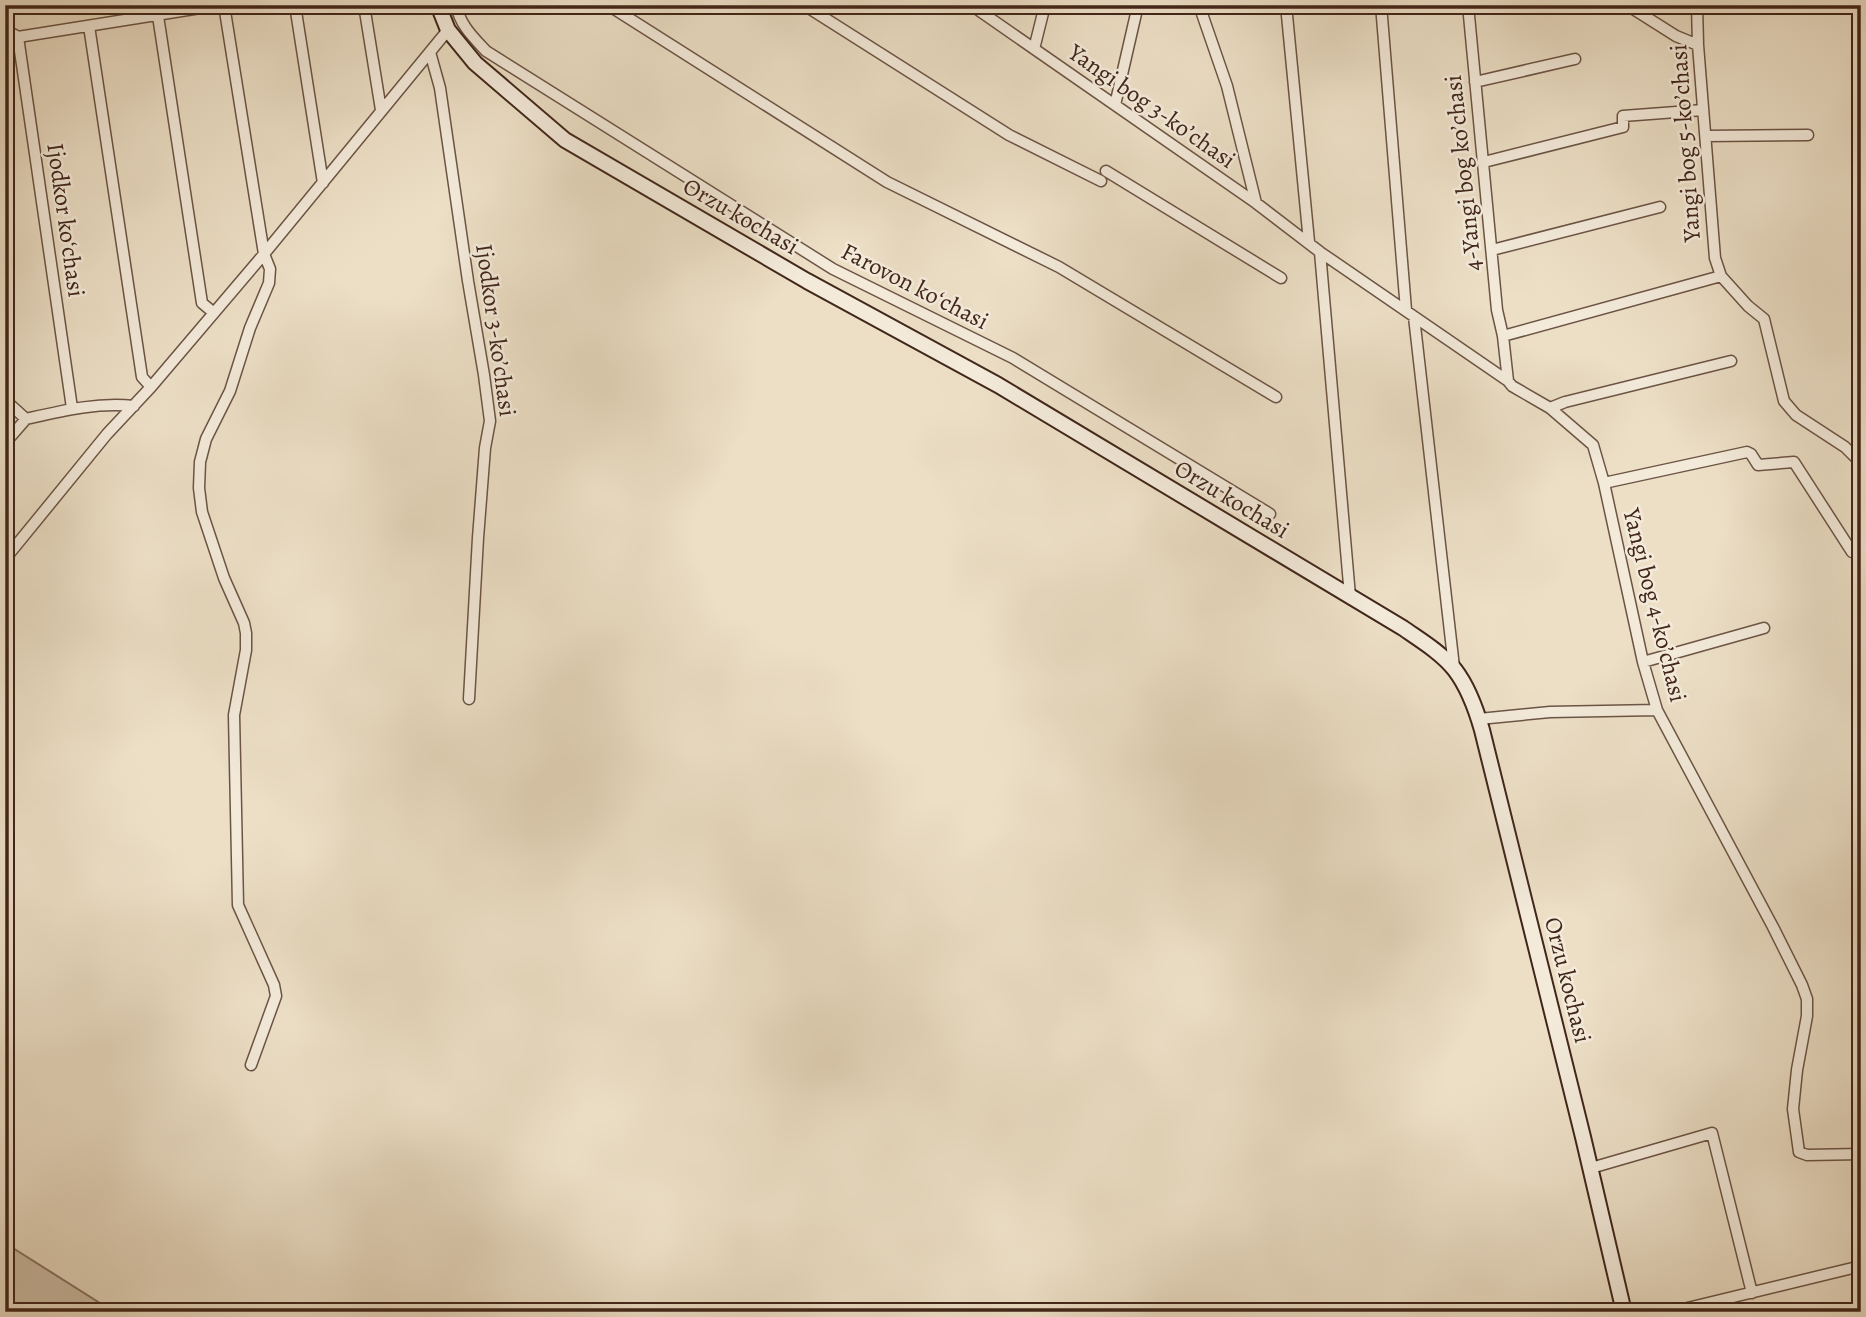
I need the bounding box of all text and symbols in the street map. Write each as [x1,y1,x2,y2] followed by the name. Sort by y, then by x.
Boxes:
[1061,36,1242,176] street label: Yangi bog 3-koʼchasi
[1662,43,1708,244] street label: Yangi bog 5-koʼchasi
[1437,73,1489,273] street label: 4-Yangi bog koʼchasi
[39,141,93,299] street label: Ijodkor koʻchasi
[677,170,805,262] street label: Orzu kochasi
[836,235,994,337] street label: Farovon koʻchasi
[468,242,524,418] street label: Ijodkor 3-koʼchasi
[1169,452,1295,546] street label: Orzu kochasi
[1615,504,1695,705] street label: Yangi bog 4-koʼchasi
[1537,914,1599,1046] street label: Orzu kochasi

